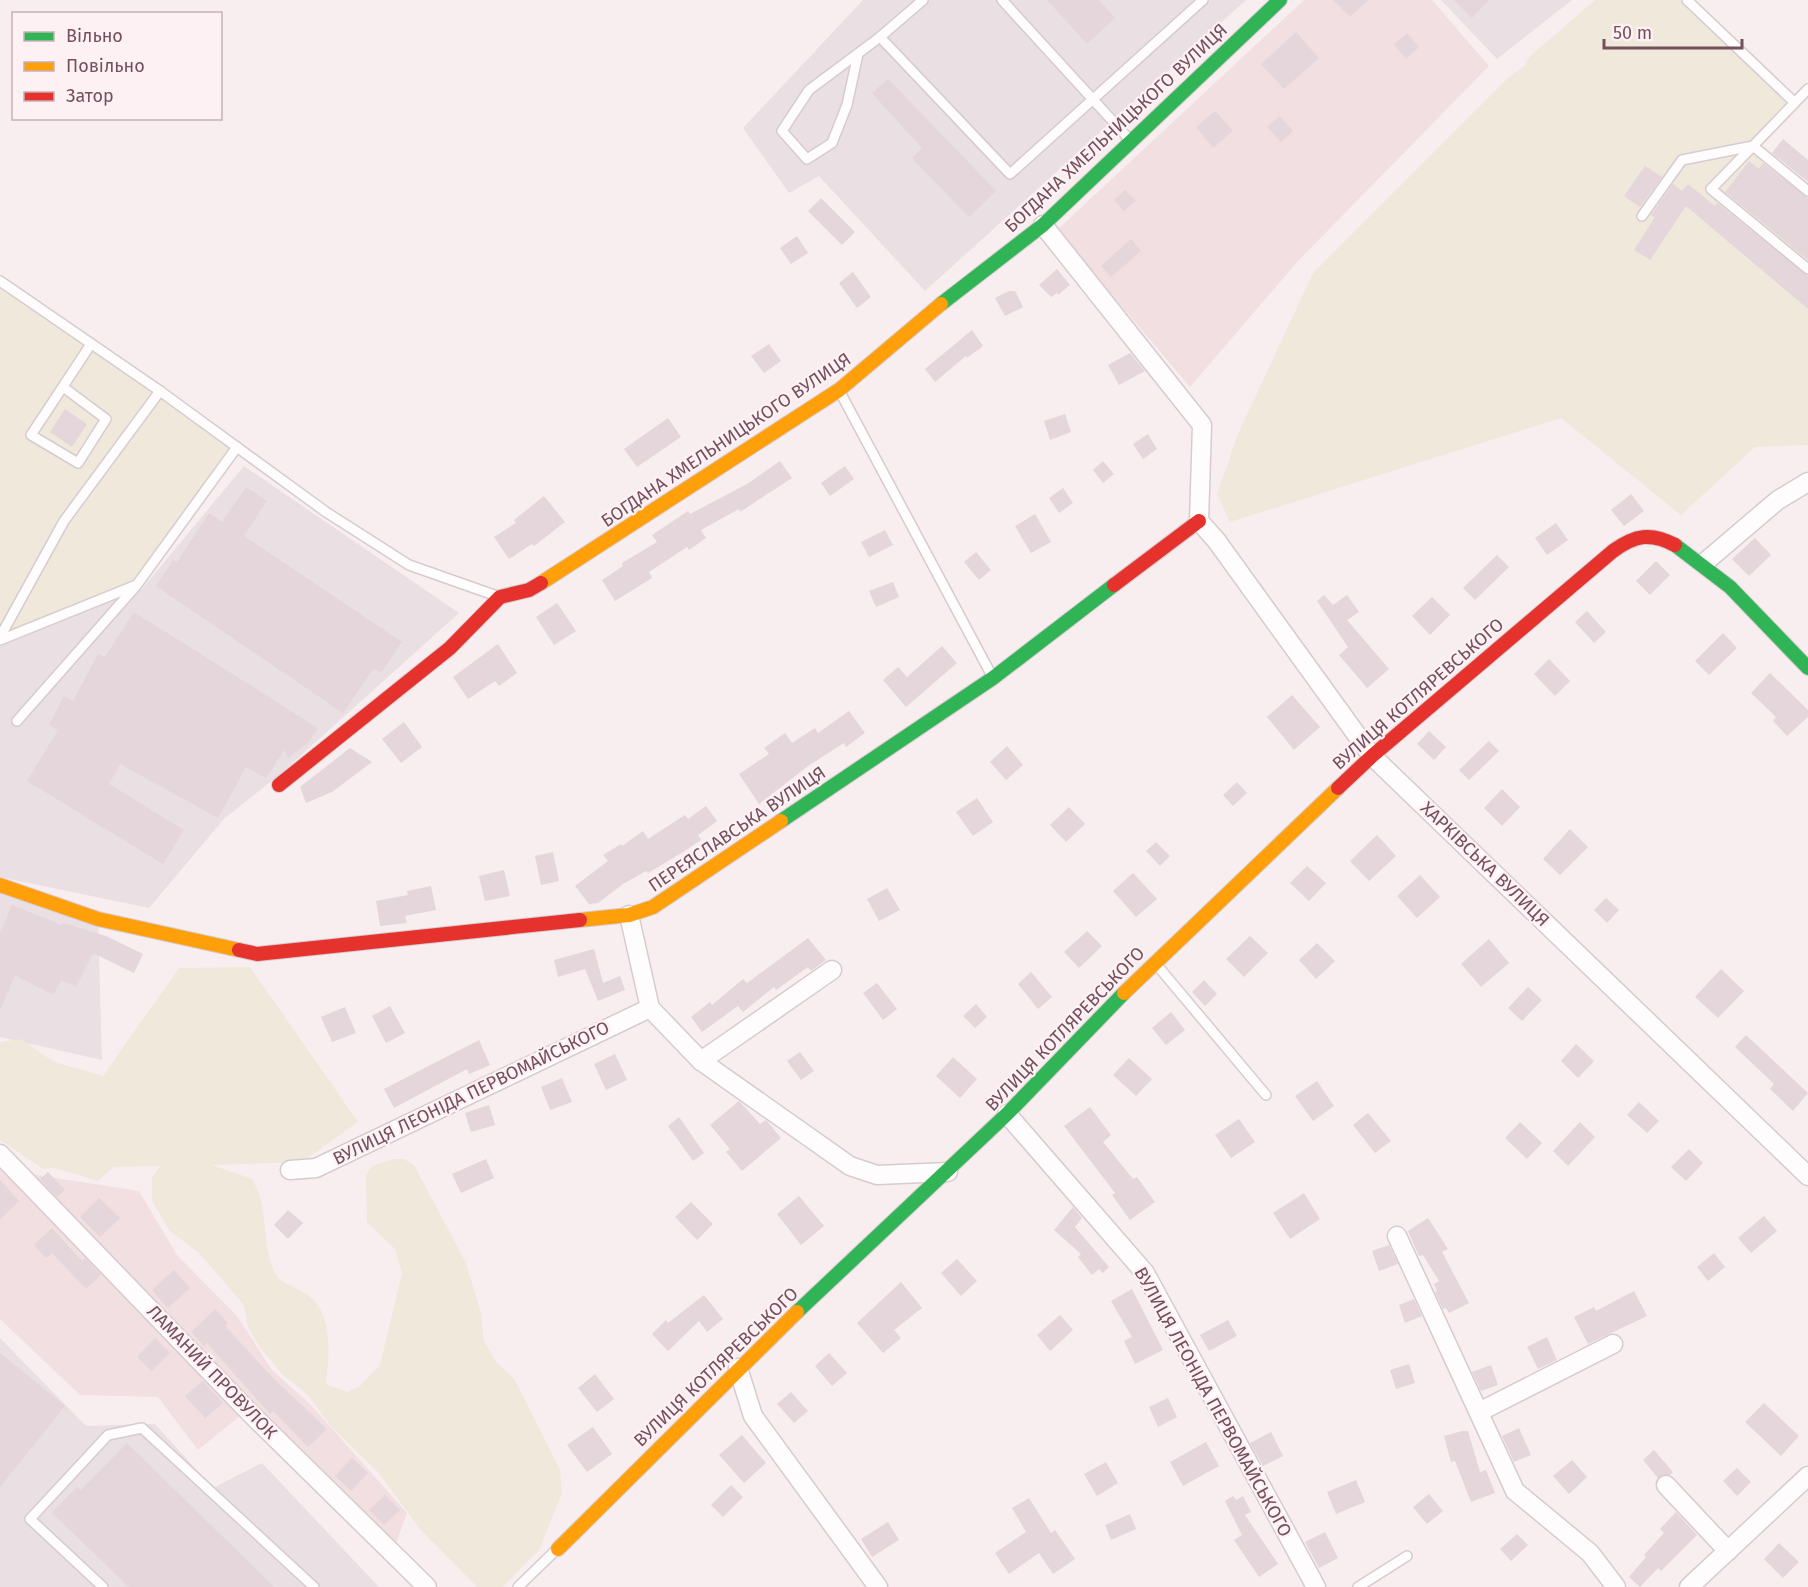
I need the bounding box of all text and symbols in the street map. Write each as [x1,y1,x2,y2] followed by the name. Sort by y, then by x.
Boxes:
[12,12,222,120] legend
[1604,12,1742,50] scale bar
[1000,19,1232,237] street label: БОГДАНА ХМЕЛЬНИЦЬКОГО ВУЛИЦЯ
[1613,22,1652,44] text: 50 m
[66,25,123,47] text: Вільно
[66,55,145,77] text: Повільно
[66,85,114,107] text: Затор
[597,348,855,532] street label: БОГДАНА ХМЕЛЬНИЦЬКОГО ВУЛИЦЯ
[1328,614,1508,774] street label: ВУЛИЦЯ КОТЛЯРЕВСЬКОГО
[644,761,830,897] street label: ПЕРЕЯСЛАВСЬКА ВУЛИЦЯ
[1416,797,1554,931] street label: ХАРКІВСЬКА ВУЛИЦЯ
[981,942,1149,1116] street label: ВУЛИЦЯ КОТЛЯРЕВСЬКОГО
[329,1016,613,1170] street label: ВУЛИЦЯ ЛЕОНІДА ПЕРВОМАЙСЬКОГО
[1129,1263,1297,1541] street label: ВУЛИЦЯ ЛЕОНІДА ПЕРВОМАЙСЬКОГО
[629,1283,803,1451] street label: ВУЛИЦЯ КОТЛЯРЕВСЬКОГО
[142,1300,282,1444] street label: ЛАМАНИЙ ПРОВУЛОК

